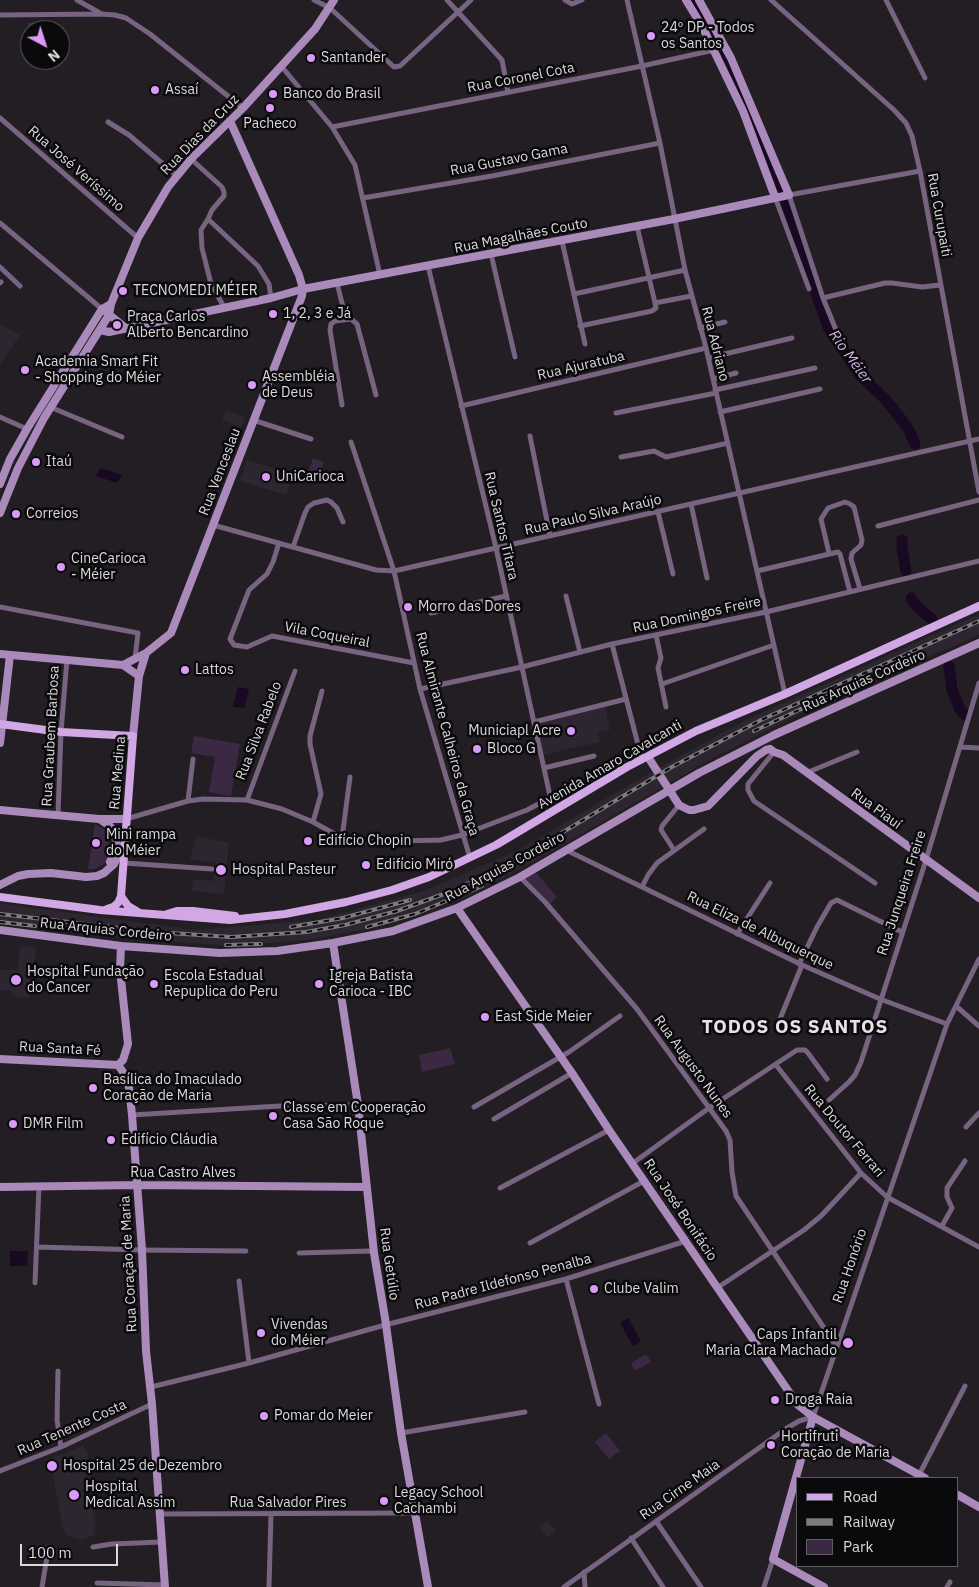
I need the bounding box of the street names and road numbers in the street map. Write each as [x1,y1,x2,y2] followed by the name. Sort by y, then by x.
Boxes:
[466,59,576,97] street label: Rua Coronel Cota
[157,91,243,179] street label: Rua Dias da Cruz
[24,123,128,215] street label: Rua José Veríssimo
[449,140,569,180] street label: Rua Gustavo Gama
[923,172,955,258] street label: Rua Curupaiti
[453,215,589,257] street label: Rua Magalhães Couto
[698,305,732,383] street label: Rua Adriano
[536,348,626,384] street label: Rua Ajuratuba
[196,426,244,518] street label: Rua Venceslau
[480,470,522,582] street label: Rua Santos Titara
[523,491,663,539] street label: Rua Paulo Silva Araújo
[631,593,763,637] street label: Rua Domingos Freire
[283,618,371,652] street label: Vila Coqueiral
[412,630,482,838] street label: Rua Almirante Calheiros da Graça
[800,646,928,716] street label: Rua Arquias Cordeiro
[39,665,63,807] street label: Rua Graubem Barbosa
[232,679,286,783] street label: Rua Silva Rabelo
[535,717,685,813] street label: Avenida Amaro Cavalcanti
[106,736,130,810] street label: Rua Medina
[847,785,905,833] street label: Rua Piauí
[442,828,568,906] street label: Rua Arquias Cordeiro
[874,828,930,958] street label: Rua Junqueira Freire
[684,888,836,974] street label: Rua Eliza de Albuquerque
[39,915,173,945] street label: Rua Arquias Cordeiro
[650,1012,736,1122] street label: Rua Augusto Nunes
[19,1038,101,1060] street label: Rua Santa Fé
[800,1081,888,1181] street label: Rua Doutor Ferrari
[640,1156,720,1264] street label: Rua José Bonifácio
[130,1165,236,1181] street label: Rua Castro Alves
[117,1195,141,1333] street label: Rua Coração de Maria
[376,1227,402,1301] street label: Rua Getúlio
[829,1227,871,1305] street label: Rua Honório
[413,1250,593,1314] street label: Rua Padre Ildefonso Penalba
[15,1396,129,1460] street label: Rua Tenente Costa
[637,1456,723,1524] street label: Rua Cirne Maia
[229,1495,347,1511] street label: Rua Salvador Pires

